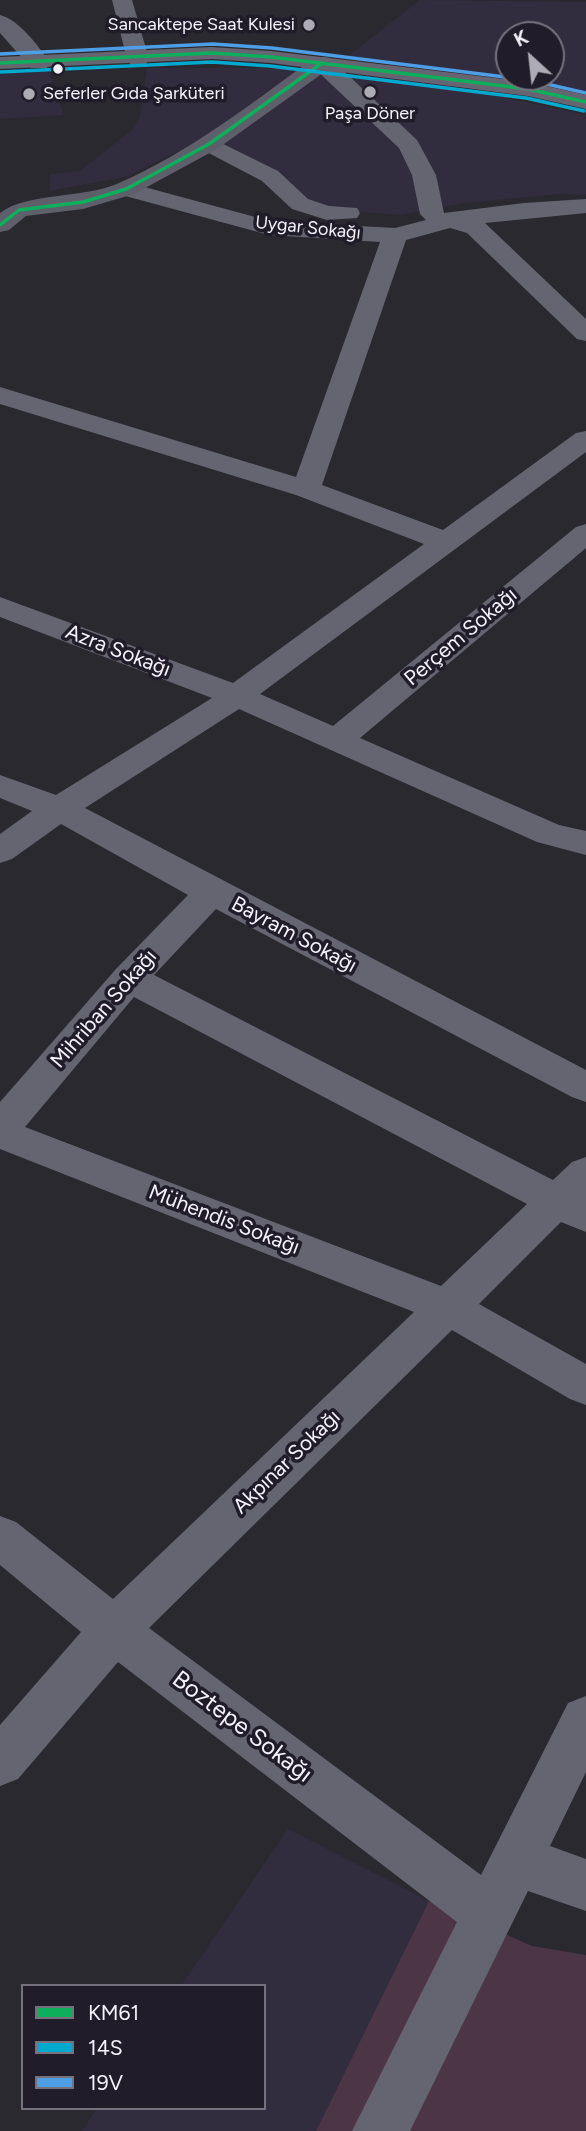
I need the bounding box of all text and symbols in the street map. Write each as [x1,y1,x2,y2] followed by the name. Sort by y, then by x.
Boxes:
[108,14,295,36] place label: Sancaktepe Saat Kulesi
[301,17,317,33] marker: Sancaktepe Saat Kulesi
[495,21,565,91] north arrow
[510,26,532,52] text: K
[51,62,65,76] unlabelled marker
[43,83,225,105] place label: Seferler Gıda Şarküteri
[362,84,378,100] marker: Paşa Döner
[21,86,37,102] marker: Seferler Gıda Şarküteri
[325,103,415,125] place label: Paşa Döner
[254,212,362,244] street label: Uygar Sokağı
[400,583,522,691] street label: Perçem Sokağı
[62,619,174,683] street label: Azra Sokağı
[227,891,361,979] street label: Bayram Sokağı
[46,944,162,1074] street label: Mihriban Sokağı
[145,1180,303,1260] street label: Mühendis Sokağı
[228,1405,346,1519] street label: Akpınar Sokağı
[166,1665,318,1789] street label: Boztepe Sokağı
[21,1984,266,2110] legend
[88,2000,139,2025] text: KM61
[88,2035,123,2060] text: 14S
[88,2070,123,2095] text: 19V

